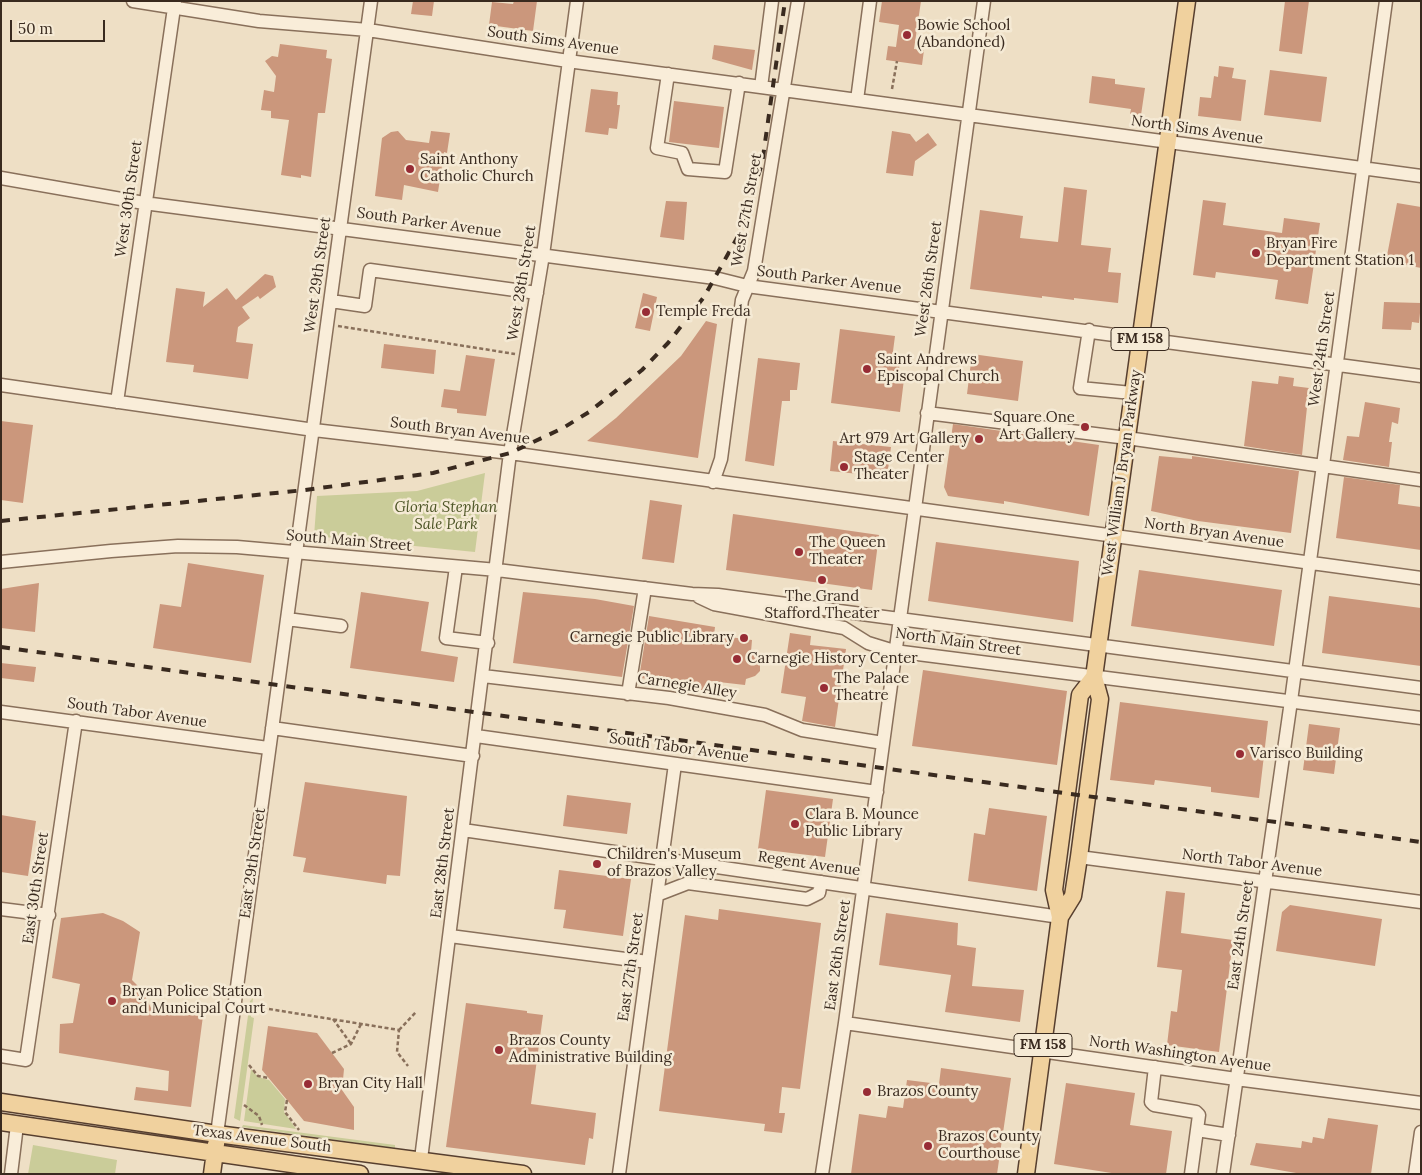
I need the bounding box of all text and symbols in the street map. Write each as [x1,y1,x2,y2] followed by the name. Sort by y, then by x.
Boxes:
[12,10,108,42] scale bar
[917,17,1010,52] place label: Bowie School (Abandoned)
[18,19,53,38] text: 50 m
[486,23,620,59] street label: South Sims Avenue
[901,29,913,41] marker: Bowie School (Abandoned)
[1130,112,1264,148] street label: North Sims Avenue
[112,139,146,259] street label: West 30th Street
[420,151,534,186] place label: Saint Anthony Catholic Church
[728,152,766,268] street label: West 27th Street
[404,163,416,175] marker: Saint Anthony Catholic Church
[356,204,502,242] street label: South Parker Avenue
[301,216,335,334] street label: West 29th Street
[912,220,946,338] street label: West 26th Street
[504,224,540,342] street label: West 28th Street
[1266,235,1414,270] place label: Bryan Fire Department Station 1
[1250,247,1262,259] marker: Bryan Fire Department Station 1
[756,262,902,298] street label: South Parker Avenue
[1305,290,1339,408] street label: West 24th Street
[656,303,751,321] place label: Temple Freda
[640,306,652,318] marker: Temple Freda
[1111,328,1169,350] road number: FM 158
[877,351,1000,386] place label: Saint Andrews Episcopal Church
[861,363,873,375] marker: Saint Andrews Episcopal Church
[1099,369,1145,577] street label: West William J Bryan Parkway
[994,409,1075,444] place label: Square One Art Gallery
[389,414,531,448] street label: South Bryan Avenue
[1079,421,1091,433] marker: Square One Art Gallery
[840,430,969,448] place label: Art 979 Art Gallery
[973,433,985,445] marker: Art 979 Art Gallery
[854,449,944,484] place label: Stage Center Theater
[838,461,850,473] marker: Stage Center Theater
[395,499,497,534] park label: Gloria Stephan Sale Park
[1143,514,1285,552] street label: North Bryan Avenue
[285,527,413,555] street label: South Main Street
[809,534,886,569] place label: The Queen Theater
[793,546,805,558] marker: The Queen Theater
[816,574,828,586] marker: The Grand Stafford Theater
[764,588,880,623] place label: The Grand Stafford Theater
[894,624,1022,660] street label: North Main Street
[570,629,734,647] place label: Carnegie Public Library
[738,632,750,644] marker: Carnegie Public Library
[747,650,918,668] place label: Carnegie History Center
[731,653,743,665] marker: Carnegie History Center
[636,669,738,703] street label: Carnegie Alley
[834,670,909,705] place label: The Palace Theatre
[818,682,830,694] marker: The Palace Theatre
[66,694,208,732] street label: South Tabor Avenue
[608,729,750,767] street label: South Tabor Avenue
[1250,745,1363,763] place label: Varisco Building
[1234,748,1246,760] marker: Varisco Building
[236,806,270,920] street label: East 29th Street
[805,806,919,841] place label: Clara B. Mounce Public Library
[427,807,459,919] street label: East 28th Street
[789,818,801,830] marker: Clara B. Mounce Public Library
[19,831,53,945] street label: East 30th Street
[1181,845,1323,881] street label: North Tabor Avenue
[607,846,741,881] place label: Children's Museum of Brazos Valley
[757,848,861,880] street label: Regent Avenue
[591,858,603,870] marker: Children's Museum of Brazos Valley
[1224,879,1258,991] street label: East 24th Street
[821,898,855,1012] street label: East 26th Street
[614,911,648,1023] street label: East 27th Street
[122,983,265,1018] place label: Bryan Police Station and Municipal Court
[106,995,118,1007] marker: Bryan Police Station and Municipal Court
[509,1032,672,1067] place label: Brazos County Administrative Building
[1088,1032,1272,1076] street label: North Washington Avenue
[1014,1034,1072,1056] road number: FM 158
[493,1044,505,1056] marker: Brazos County Administrative Building
[318,1075,423,1093] place label: Bryan City Hall
[302,1078,314,1090] marker: Bryan City Hall
[877,1083,979,1101] place label: Brazos County
[861,1086,873,1098] marker: Brazos County
[192,1122,332,1156] street label: Texas Avenue South
[938,1128,1040,1163] place label: Brazos County Courthouse
[922,1140,934,1152] marker: Brazos County Courthouse

